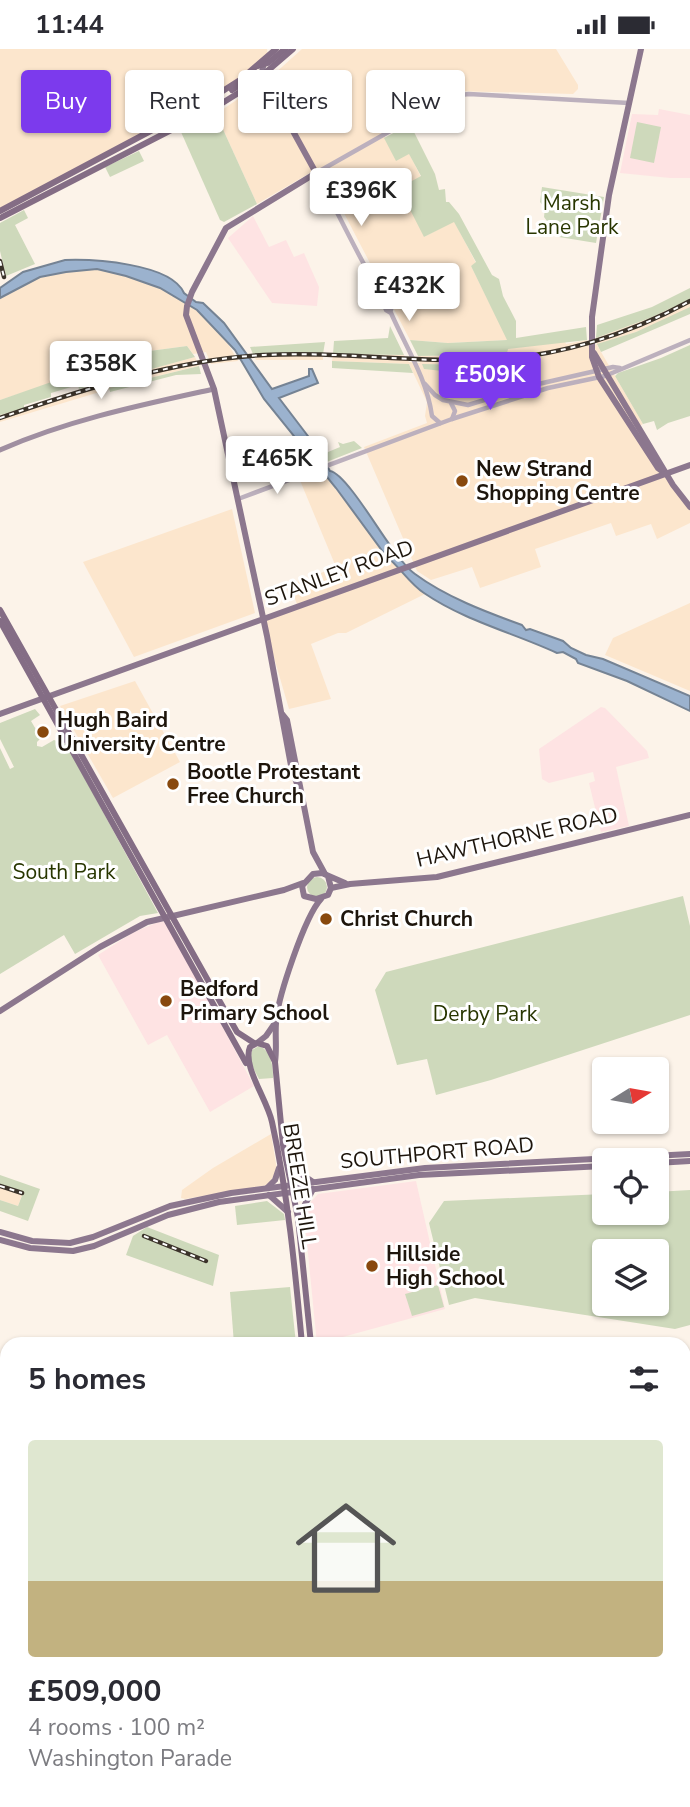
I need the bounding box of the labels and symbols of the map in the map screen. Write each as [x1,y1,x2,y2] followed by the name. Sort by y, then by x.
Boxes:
[312,169,410,228] pin: £396K
[526,189,619,241] park label: Marsh Lane Park
[360,264,458,323] pin: £432K
[52,341,150,401] pin: £358K
[441,353,539,412] pin: £509K
[228,437,326,496] pin: £465K
[476,455,640,507] place label: New Strand Shopping Centre
[454,473,470,489] marker: New Strand Shopping Centre
[261,533,417,613] street label: STANLEY ROAD
[57,706,226,758] place label: Hugh Baird University Centre
[35,724,51,740] marker: Hugh Baird University Centre
[187,758,361,810] place label: Bootle Protestant Free Church
[165,776,181,792] marker: Bootle Protestant Free Church
[413,800,621,874] street label: HAWTHORNE ROAD
[13,858,116,886] park label: South Park
[340,905,473,933] place label: Christ Church
[318,911,334,927] marker: Christ Church
[180,975,329,1027] place label: Bedford Primary School
[158,993,174,1009] marker: Bedford Primary School
[433,1000,538,1028] park label: Derby Park
[592,1057,668,1134] north arrow
[276,1121,324,1251] street label: BREEZE HILL
[339,1131,535,1175] street label: SOUTHPORT ROAD
[386,1240,505,1292] place label: Hillside High School
[364,1258,380,1274] marker: Hillside High School

